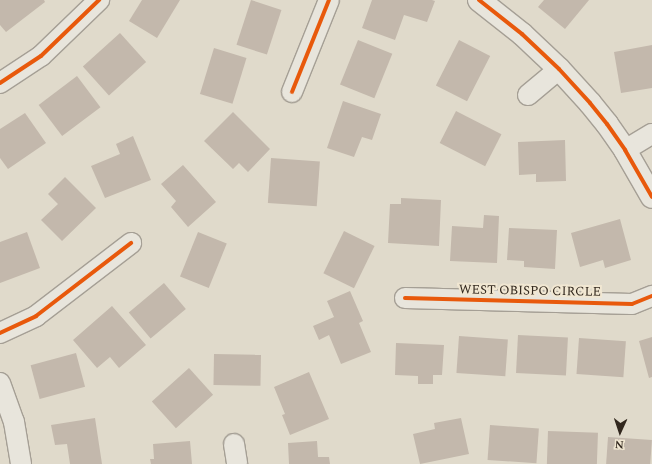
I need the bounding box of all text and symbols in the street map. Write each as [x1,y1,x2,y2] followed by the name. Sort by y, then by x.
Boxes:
[459,282,601,300] street label: WEST OBISPO CIRCLE
[600,412,640,452] north arrow
[614,436,624,453] text: N

